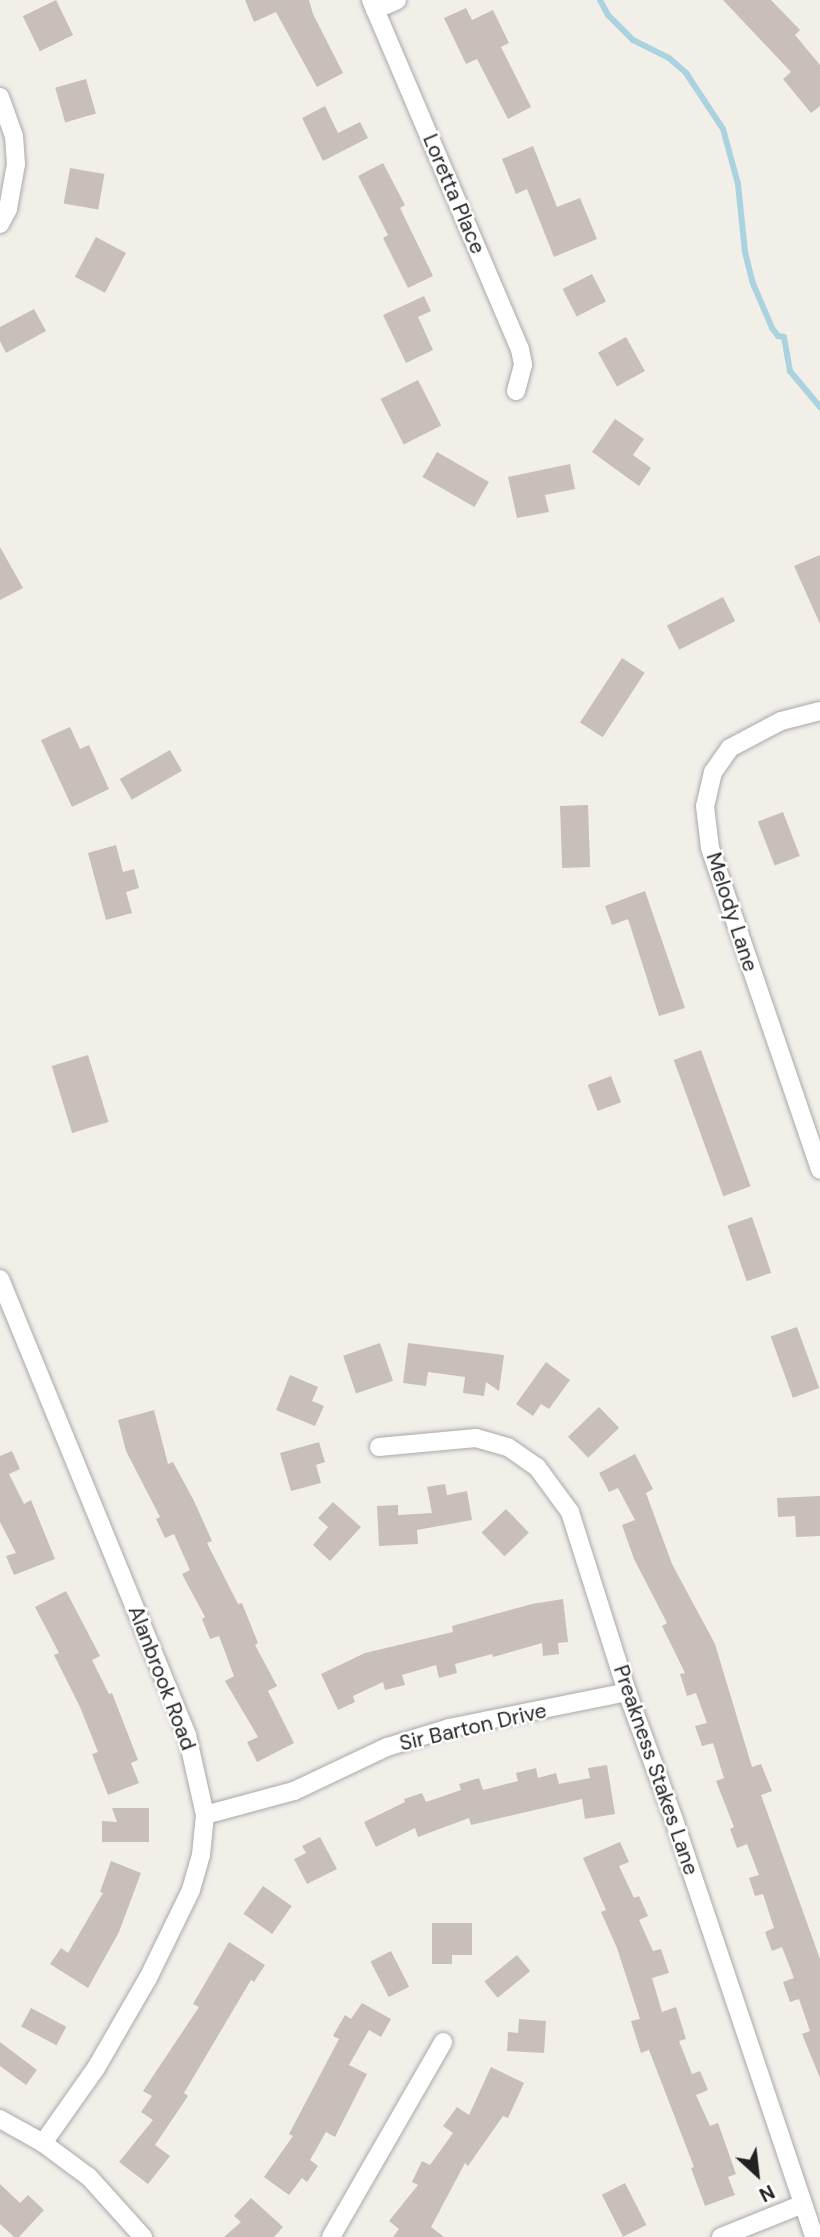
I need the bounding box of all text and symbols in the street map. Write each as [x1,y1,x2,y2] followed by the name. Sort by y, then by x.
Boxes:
[417,130,491,258] street label: Loretta Place
[701,849,763,975] street label: Melody Lane
[123,1602,201,1754] street label: Alanbrook Road
[608,1662,704,1878] street label: Preakness Stakes Lane
[397,1698,549,1756] street label: Sir Barton Drive
[722,2139,792,2209] north arrow
[755,2179,779,2207] text: N

